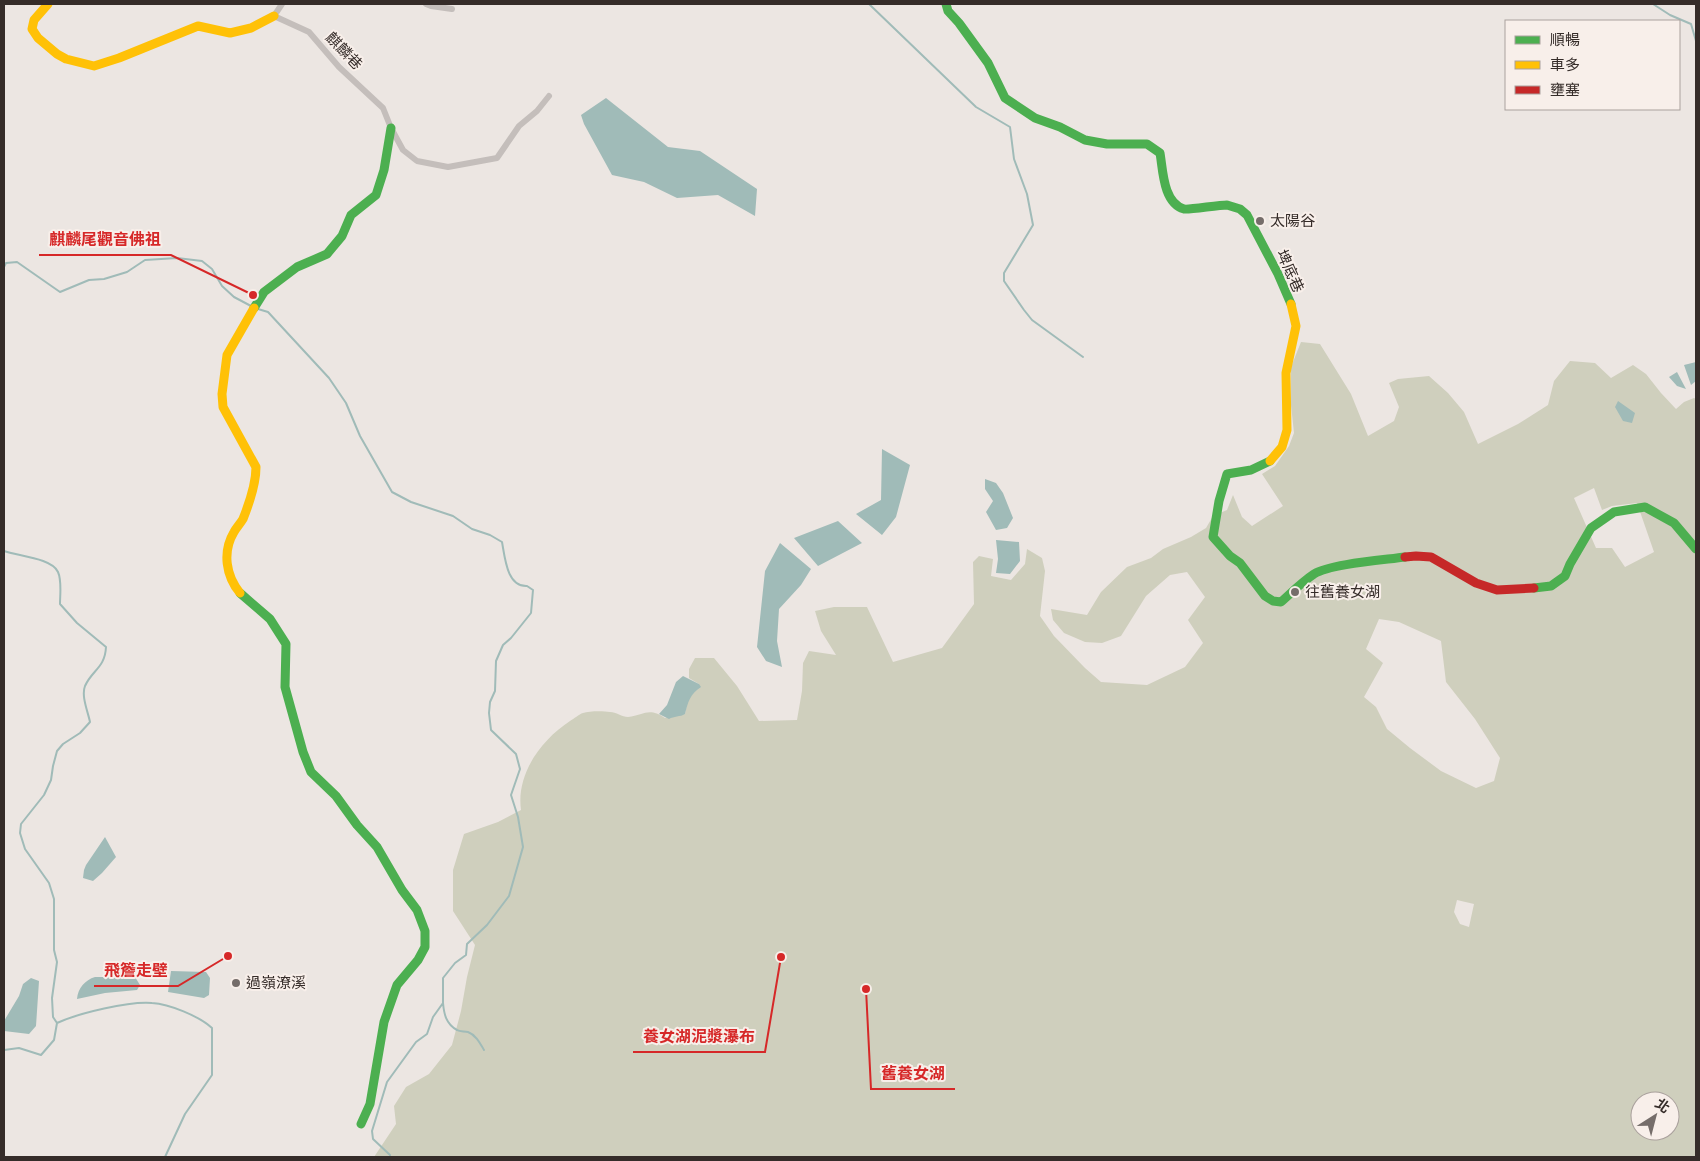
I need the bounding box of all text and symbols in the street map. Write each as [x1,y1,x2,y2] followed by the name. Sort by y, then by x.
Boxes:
[1505,20,1680,110] legend
[322,29,366,73] street label: 麒麟巷
[1550,31,1580,49] text: 順暢
[1550,56,1580,74] text: 車多
[1550,81,1580,99] text: 壅塞
[1270,212,1315,230] place label: 太陽谷
[1254,215,1266,227] marker: 太陽谷
[39,224,171,255] callout: 麒麟尾觀音佛祖
[49,230,161,249] text: 麒麟尾觀音佛祖
[1273,247,1307,295] street label: 埤底巷
[1305,583,1380,601] place label: 往舊養女湖
[1289,586,1301,598] marker: 往舊養女湖
[94,955,178,986] callout: 飛簷走壁
[104,961,168,980] text: 飛簷走壁
[246,974,306,992] place label: 過嶺潦溪
[230,977,242,989] marker: 過嶺潦溪
[633,1021,765,1052] callout: 養女湖泥漿瀑布
[643,1027,755,1046] text: 養女湖泥漿瀑布
[871,1058,955,1089] callout: 舊養女湖
[881,1064,945,1083] text: 舊養女湖
[1630,1091,1680,1141] north arrow
[1652,1095,1673,1116] text: 北

